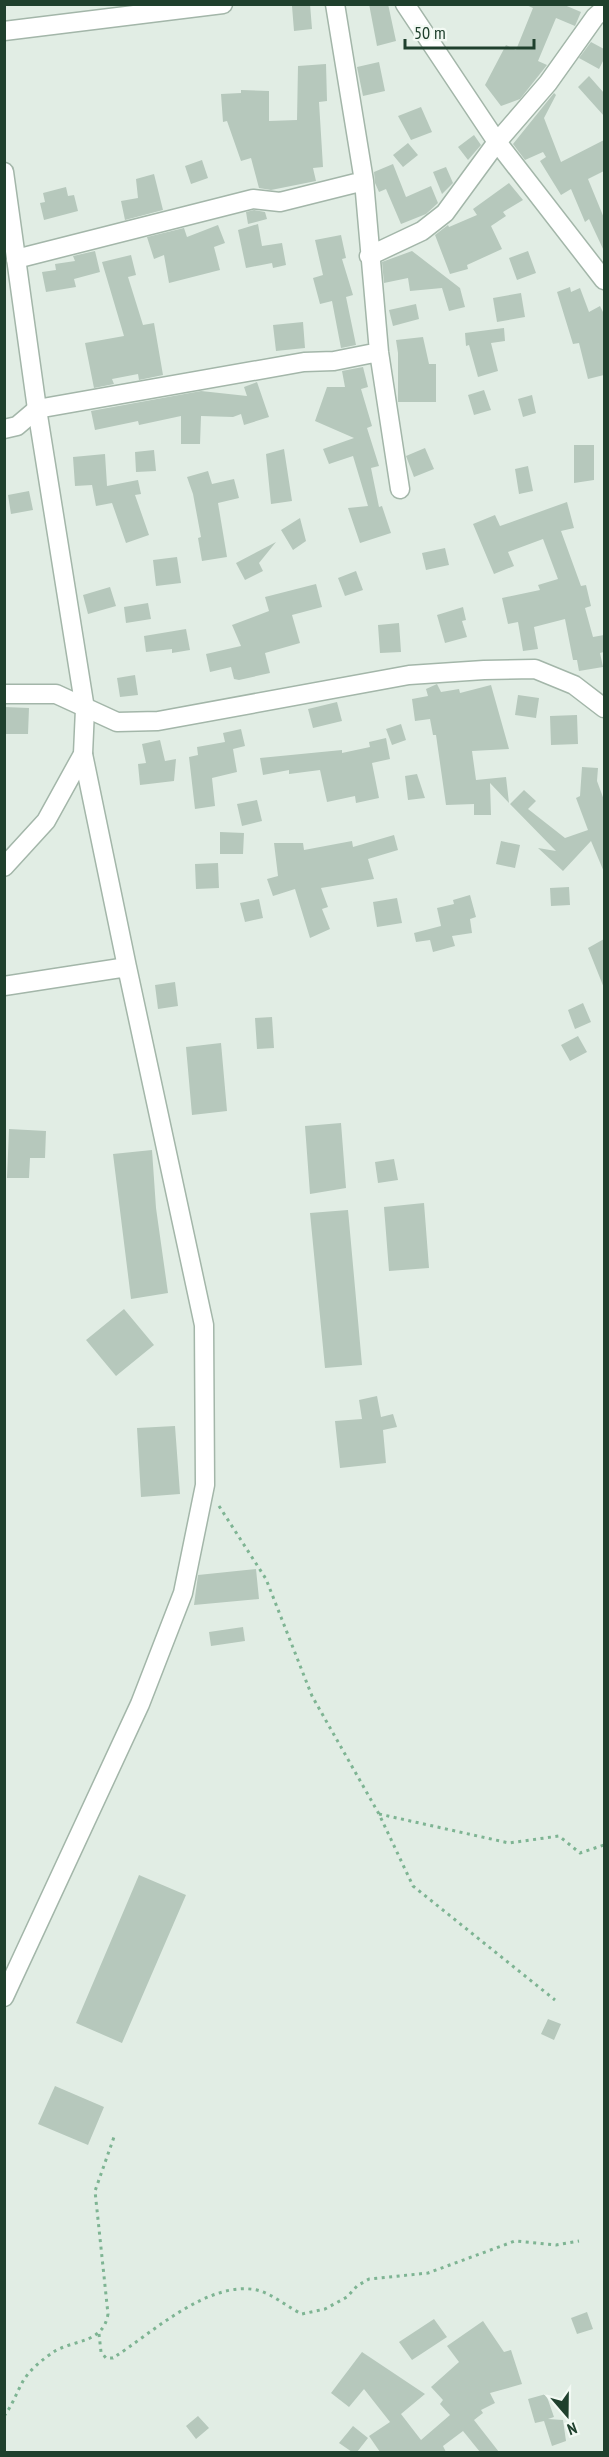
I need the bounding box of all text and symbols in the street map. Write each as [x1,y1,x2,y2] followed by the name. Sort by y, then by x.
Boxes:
[405,12,534,50] scale bar
[414,21,446,44] text: 50 m
[537,2385,597,2445] north arrow
[565,2418,580,2440] text: N

